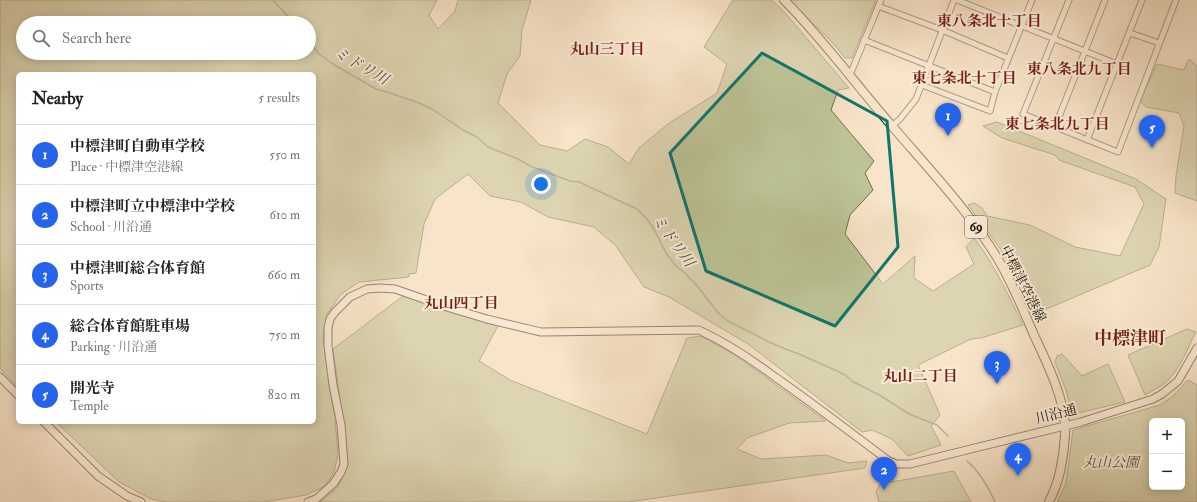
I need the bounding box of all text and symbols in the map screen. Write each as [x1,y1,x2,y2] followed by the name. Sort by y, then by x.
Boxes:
[936,12,1042,31] district label: 東八条北十丁目
[16,16,316,60] search box
[30,27,52,49] icon: search
[62,29,131,48] text: Search here
[569,40,645,59] district label: 丸山三丁目
[330,43,393,90] water label: ミドリ川
[1026,60,1132,79] district label: 東八条北九丁目
[911,69,1017,88] district label: 東七条北十丁目
[32,88,83,109] text: Nearby
[258,90,300,106] text: 5 results
[935,103,961,136] pin: 1
[1004,115,1110,134] district label: 東七条北九丁目
[1139,115,1165,148] pin: 5
[70,137,205,156] text: 中標津町自動車学校
[43,147,47,163] text: 1
[269,147,300,163] text: 550 m
[70,159,183,175] text: Place · 中標津空港線
[531,174,551,194] your location
[70,197,235,216] text: 中標津町立中標津中学校
[42,207,48,223] text: 2
[269,207,300,223] text: 610 m
[648,211,699,272] water label: ミドリ川
[965,216,987,238] road number: 69
[70,219,152,235] text: School · 川沿通
[996,243,1050,325] street label: 中標津空港線
[70,259,205,278] text: 中標津町総合体育館
[43,267,48,283] text: 3
[267,267,300,283] text: 660 m
[70,278,104,294] text: Sports
[423,294,499,313] district label: 丸山四丁目
[70,317,190,336] text: 総合体育館駐車場
[41,327,49,343] text: 4
[269,327,300,343] text: 750 m
[1094,327,1166,350] district label: 中標津町
[70,339,157,355] text: Parking · 川沿通
[984,351,1010,384] pin: 3
[882,367,958,386] district label: 丸山二丁目
[70,379,115,398] text: 開光寺
[42,387,48,403] text: 5
[268,387,300,403] text: 820 m
[70,398,109,414] text: Temple
[1034,401,1078,427] street label: 川沿通
[1149,418,1185,490] map controls
[1149,418,1185,454] button: +
[1005,443,1031,476] pin: 4
[1083,454,1141,471] park label: 丸山公園
[1149,454,1185,490] button: −
[871,457,897,490] pin: 2

